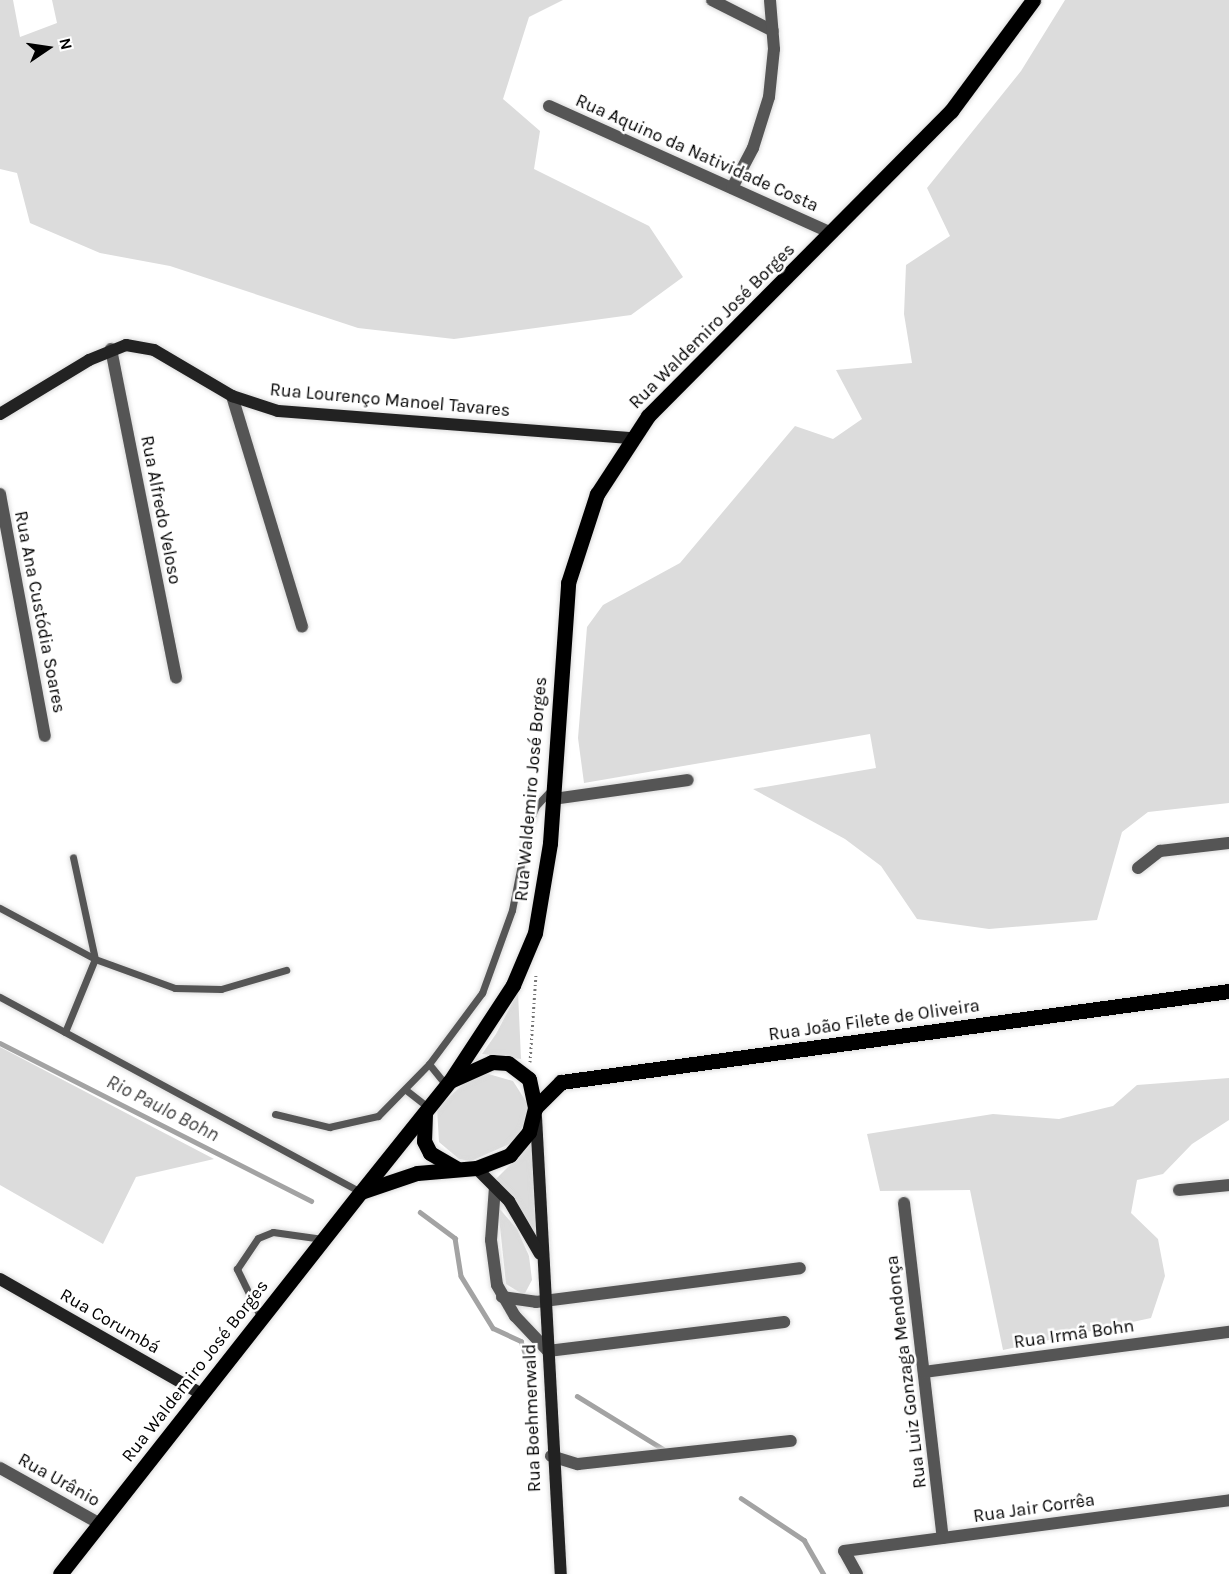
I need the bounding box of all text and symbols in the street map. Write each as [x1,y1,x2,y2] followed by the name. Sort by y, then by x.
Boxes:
[18,18,78,78] north arrow
[55,36,77,52] text: N
[572,90,822,216] street label: Rua Aquino da Natividade Costa
[625,239,799,413] street label: Rua Waldemiro José Borges
[269,379,511,421] street label: Rua Lourenço Manoel Tavares
[136,434,186,586] street label: Rua Alfredo Veloso
[10,509,70,715] street label: Rua Ana Custódia Soares
[510,676,552,902] street label: Rua Waldemiro José Borges
[767,994,981,1046] street label: Rua João Filete de Oliveira
[103,1069,223,1147] water label: Rio Paulo Bohn
[881,1254,931,1490] street label: Rua Luiz Gonzaga Mendonça
[117,1276,273,1466] street label: Rua Waldemiro José Borges
[56,1284,164,1358] street label: Rua Corumbá
[1012,1315,1136,1353] street label: Rua Irmã Bohn
[519,1343,545,1493] street label: Rua Boehmerwald
[14,1449,104,1511] street label: Rua Urânio
[972,1489,1096,1527] street label: Rua Jair Corrêa

